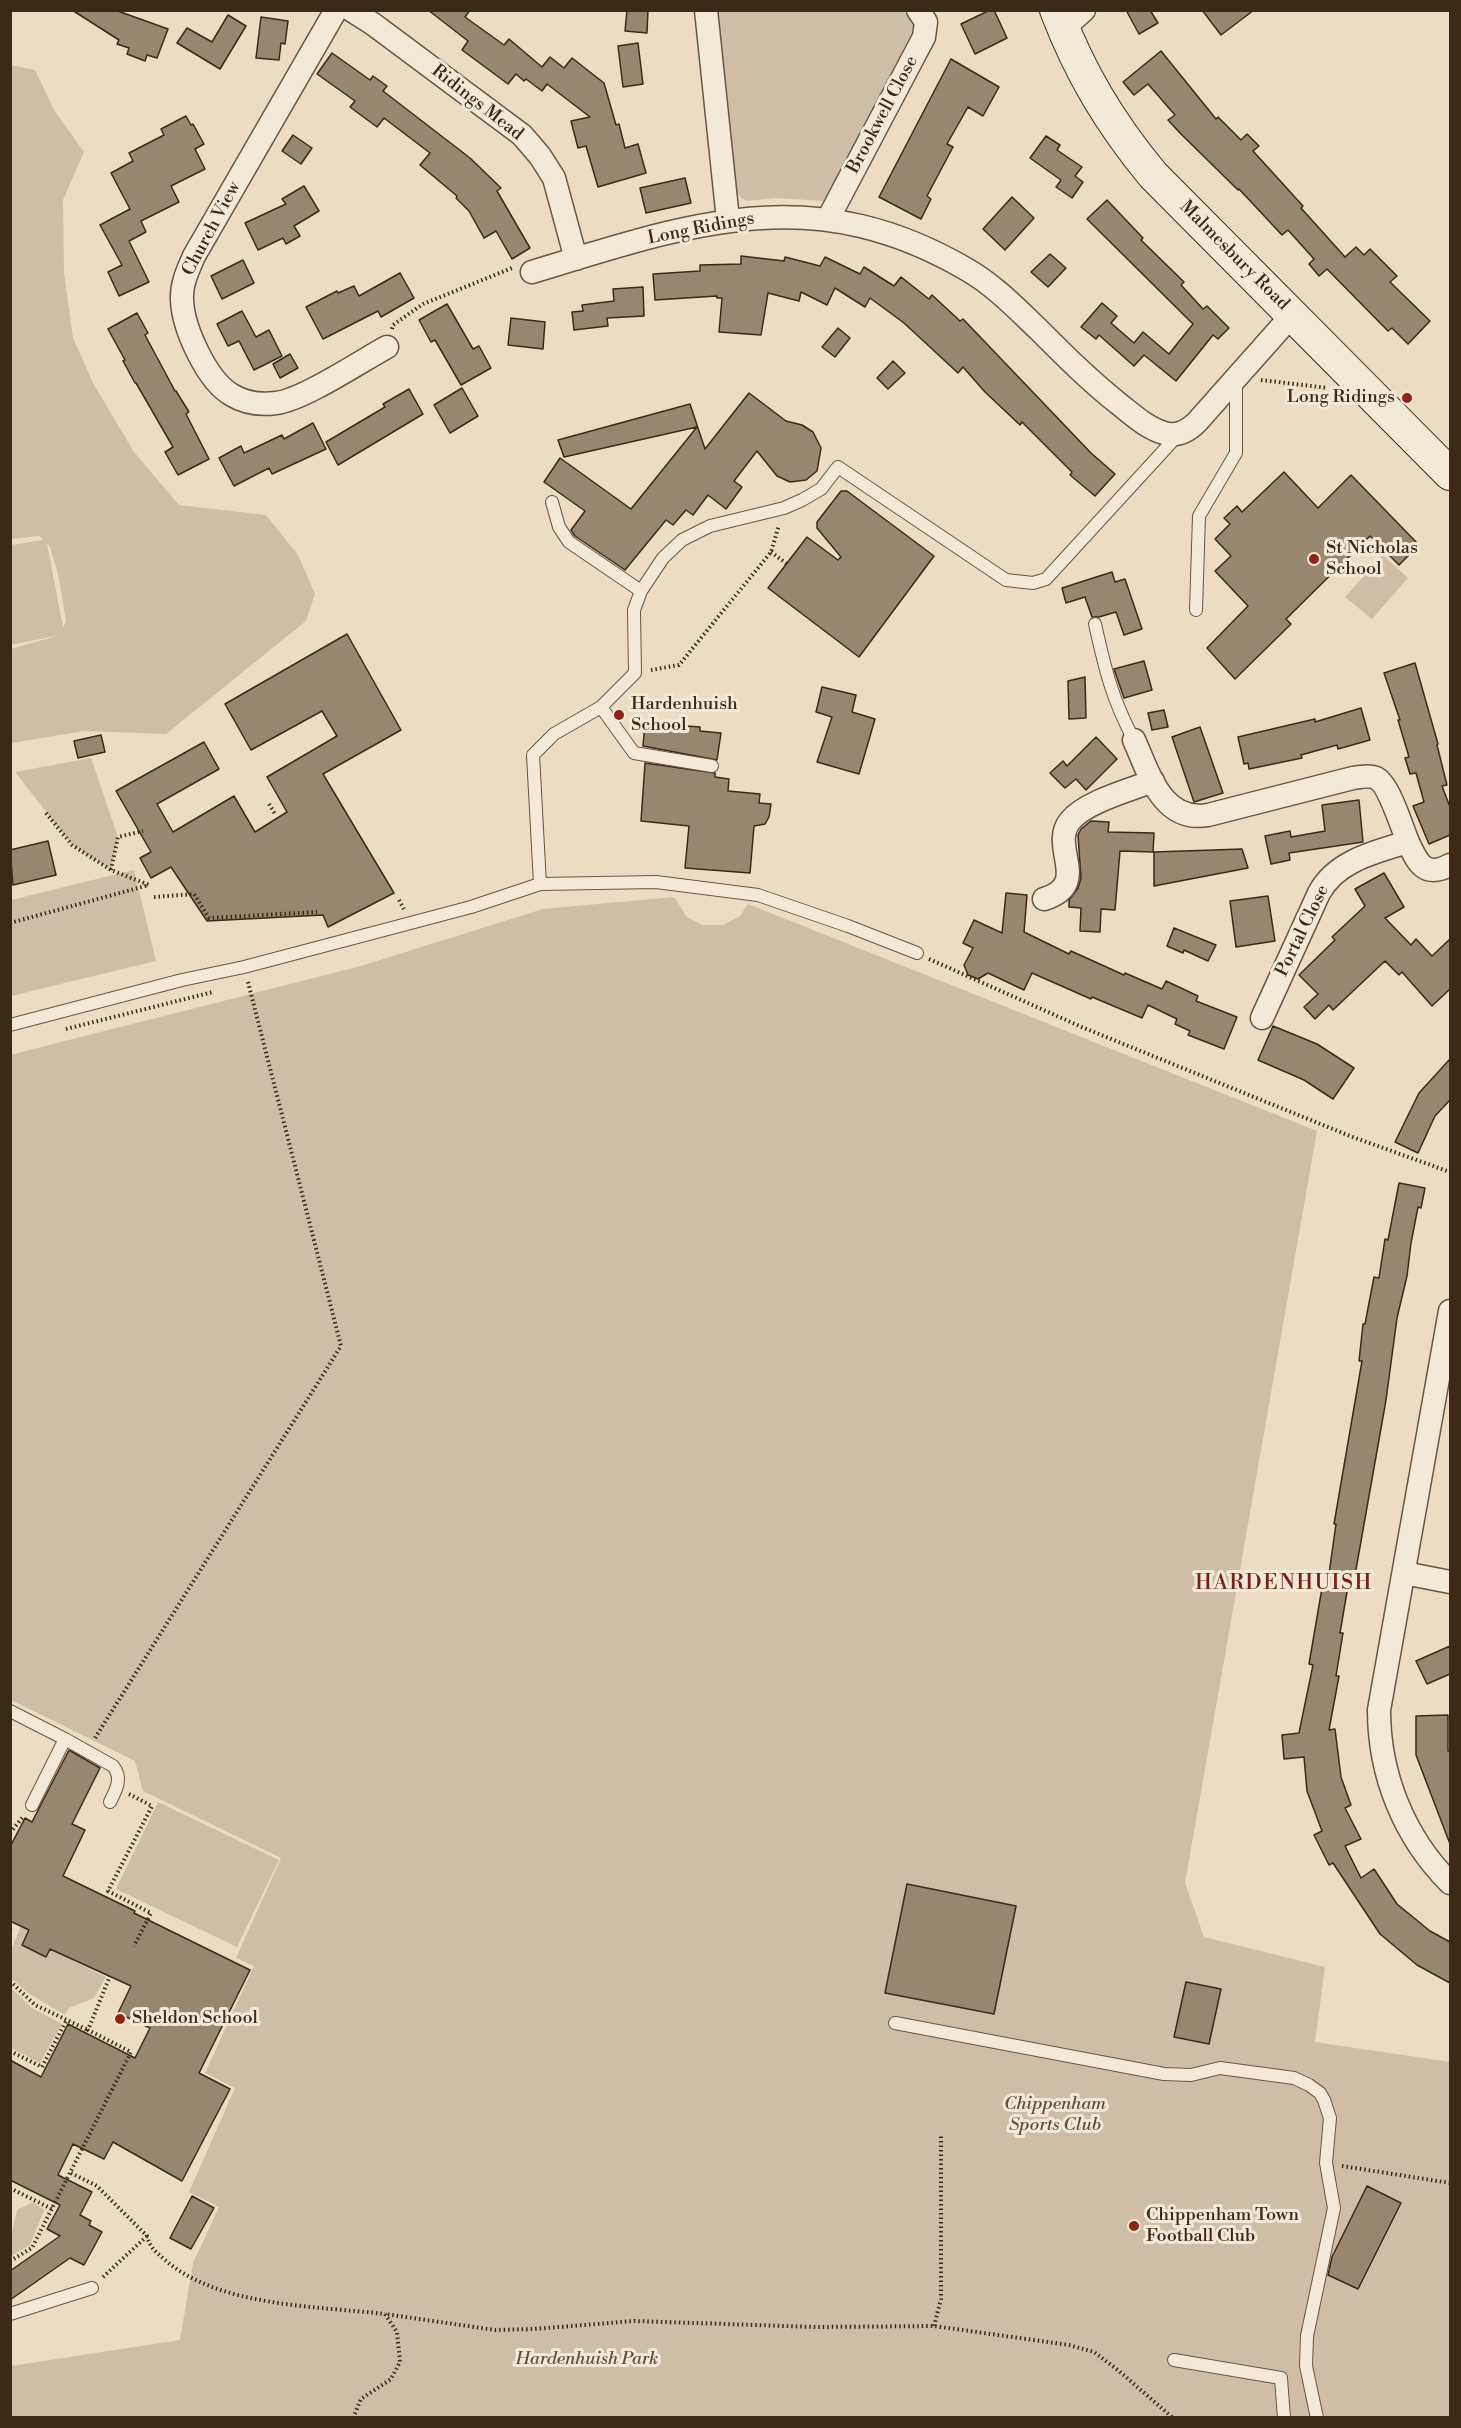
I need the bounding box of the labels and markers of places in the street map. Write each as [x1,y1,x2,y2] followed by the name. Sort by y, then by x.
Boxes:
[1287,387,1395,409] place label: Long Ridings
[1400,391,1414,405] marker: Long Ridings
[1326,538,1418,580] place label: St Nicholas School
[1307,552,1321,566] marker: St Nicholas School
[631,694,738,736] place label: Hardenhuish School
[612,708,626,722] marker: Hardenhuish School
[132,2008,258,2030] place label: Sheldon School
[113,2012,127,2026] marker: Sheldon School
[1146,2205,1299,2248] place label: Chippenham Town Football Club
[1127,2219,1141,2233] marker: Chippenham Town Football Club

